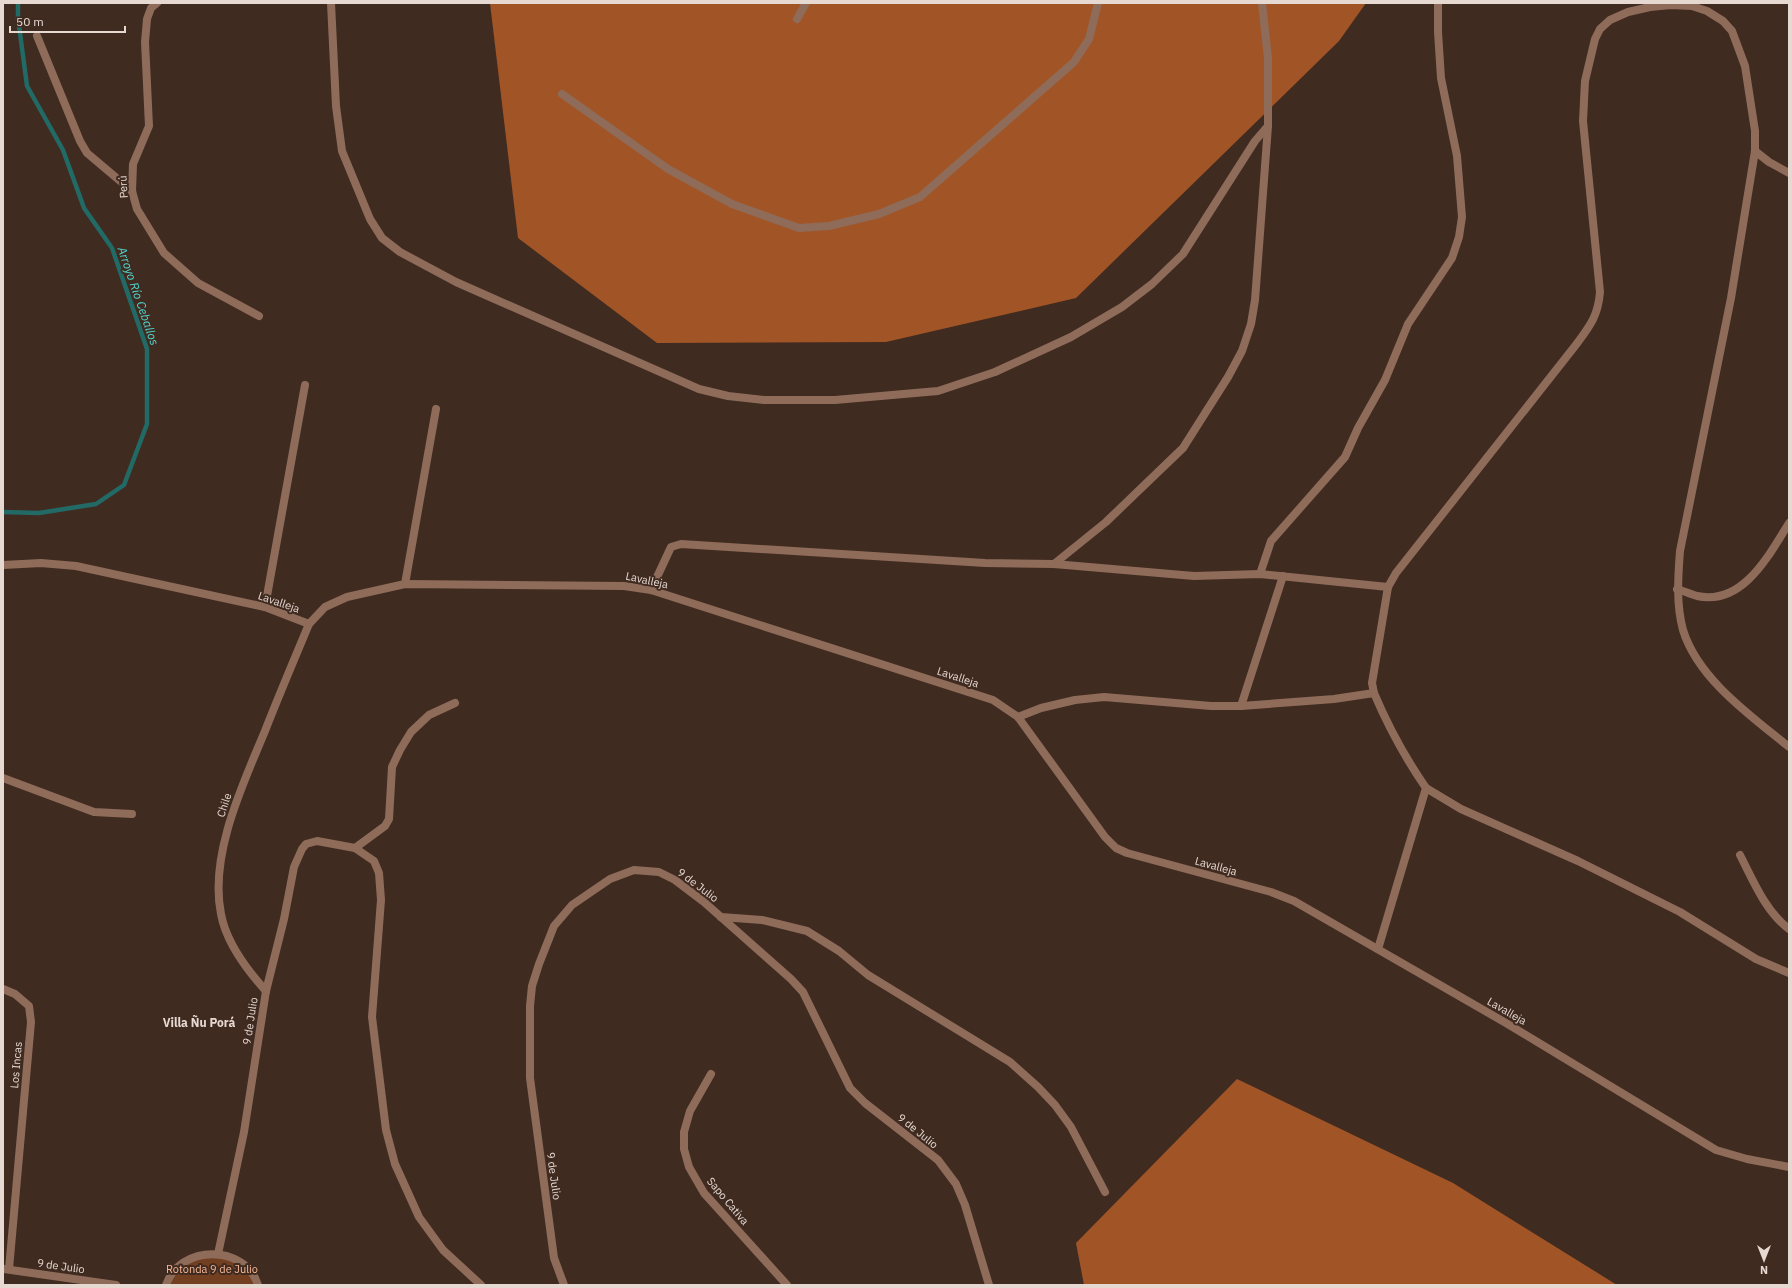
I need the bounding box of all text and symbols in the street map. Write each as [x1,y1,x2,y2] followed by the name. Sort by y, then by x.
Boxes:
[10,8,125,34] scale bar
[16,14,44,29] text: 50 m
[115,175,131,199] street label: Perú
[114,244,163,348] water label: Arroyo Río Ceballos
[624,569,670,591] street label: Lavalleja
[256,588,302,616] street label: Lavalleja
[935,664,981,690] street label: Lavalleja
[213,791,235,819] street label: Chile
[1193,854,1239,878] street label: Lavalleja
[675,865,721,905] street label: 9 de Julio
[1485,994,1529,1028] street label: Lavalleja
[239,996,261,1046] street label: 9 de Julio
[163,1014,235,1030] district label: Villa Ñu Porá
[7,1041,25,1089] street label: Los Incas
[895,1110,941,1152] street label: 9 de Julio
[544,1151,564,1201] street label: 9 de Julio
[704,1174,752,1228] street label: Sapo Cativa
[1744,1240,1784,1280] north arrow
[36,1256,86,1276] street label: 9 de Julio
[166,1262,258,1276] park label: Rotonda 9 de Julio
[1760,1263,1768,1277] text: N

